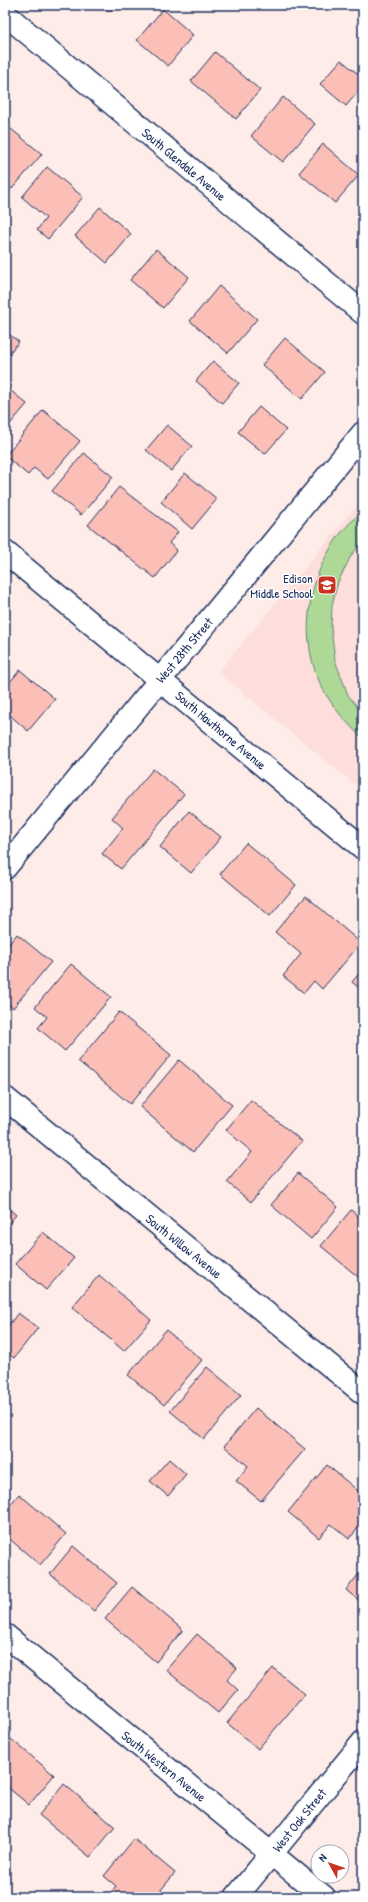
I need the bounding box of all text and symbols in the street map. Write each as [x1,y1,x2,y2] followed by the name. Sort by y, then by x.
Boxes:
[138,123,230,205] street label: South Glendale Avenue
[250,569,314,602] place label: Edison Middle School
[316,574,338,596] school or university icon: Edison Middle School
[151,613,217,687] street label: West 28th Street
[172,687,270,773] street label: South Hawthorne Avenue
[142,1210,226,1282] street label: South Willow Avenue
[118,1726,210,1806] street label: South Western Avenue
[268,1784,330,1855] street label: West Oak Street
[310,1844,350,1884] north arrow
[315,1851,330,1864] text: N

